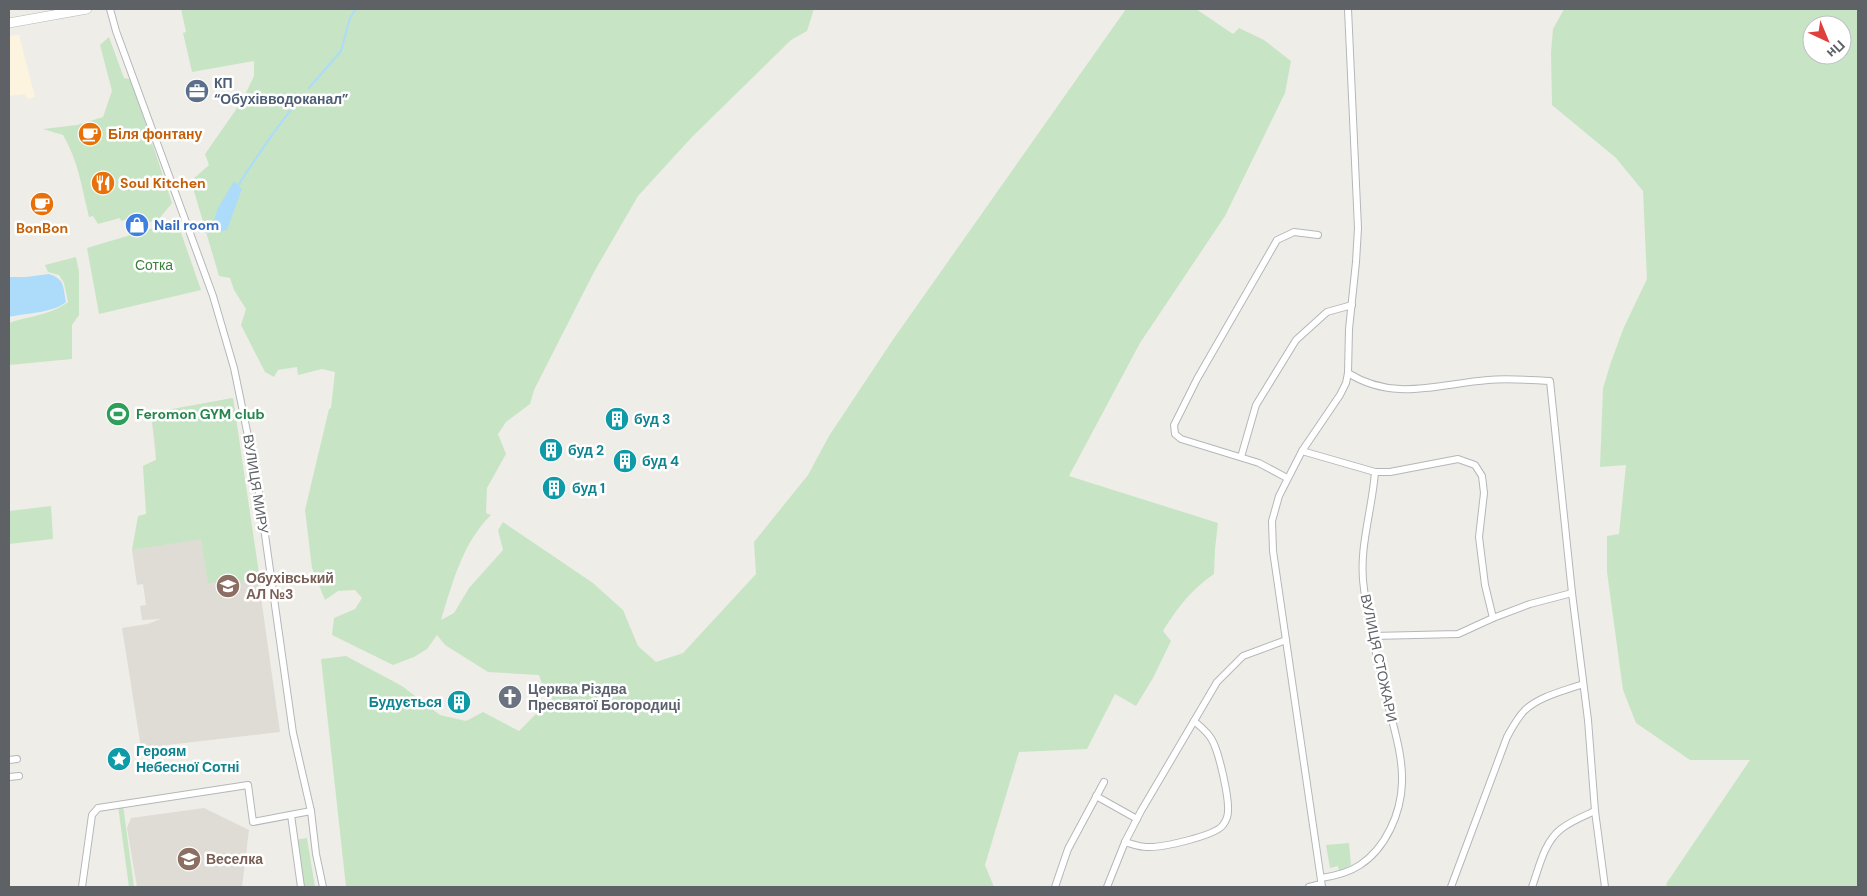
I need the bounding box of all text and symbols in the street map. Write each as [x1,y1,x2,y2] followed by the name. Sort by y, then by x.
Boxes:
[1802,15,1852,65] north arrow
[1823,36,1849,62] text: Пн
[214,74,348,108] place label: КП “Обухівводоканал”
[184,78,210,104] office icon: КП “Обухівводоканал”
[77,121,103,147] cafe icon: Біля фонтану
[108,125,202,143] place label: Біля фонтану
[90,170,116,196] restaurant icon: Soul Kitchen
[120,174,206,192] place label: Soul Kitchen
[29,191,55,217] cafe icon: BonBon
[124,212,150,238] shop icon: Nail room
[154,216,219,234] place label: Nail room
[16,219,68,237] place label: BonBon
[135,256,173,274] park label: Сотка
[105,401,131,427] sports icon: Feromon GYM club
[136,405,265,423] place label: Feromon GYM club
[604,406,630,432] building icon: буд 3
[634,410,671,428] place label: буд 3
[239,433,273,535] street label: ВУЛИЦЯ МИРУ
[538,437,564,463] building icon: буд 2
[568,441,604,459] place label: буд 2
[612,448,638,474] building icon: буд 4
[642,452,679,470] place label: буд 4
[541,475,567,501] building icon: буд 1
[572,479,605,497] place label: буд 1
[246,569,334,603] place label: Обухівський АЛ №3
[215,573,241,599] school or university icon: Обухівський АЛ №3
[1357,592,1401,724] street label: ВУЛИЦЯ СТОЖАРИ
[528,680,681,714] place label: Церква Різдва Пресвятої Богородиці
[497,684,523,710] church icon: Церква Різдва Пресвятої Богородиці
[446,689,472,715] building icon: Будується
[369,693,442,711] place label: Будується
[136,742,240,776] place label: Героям Небесної Сотні
[106,746,132,772] place icon: Героям Небесної Сотні
[176,846,202,872] school or university icon: Веселка
[206,850,263,868] place label: Веселка

